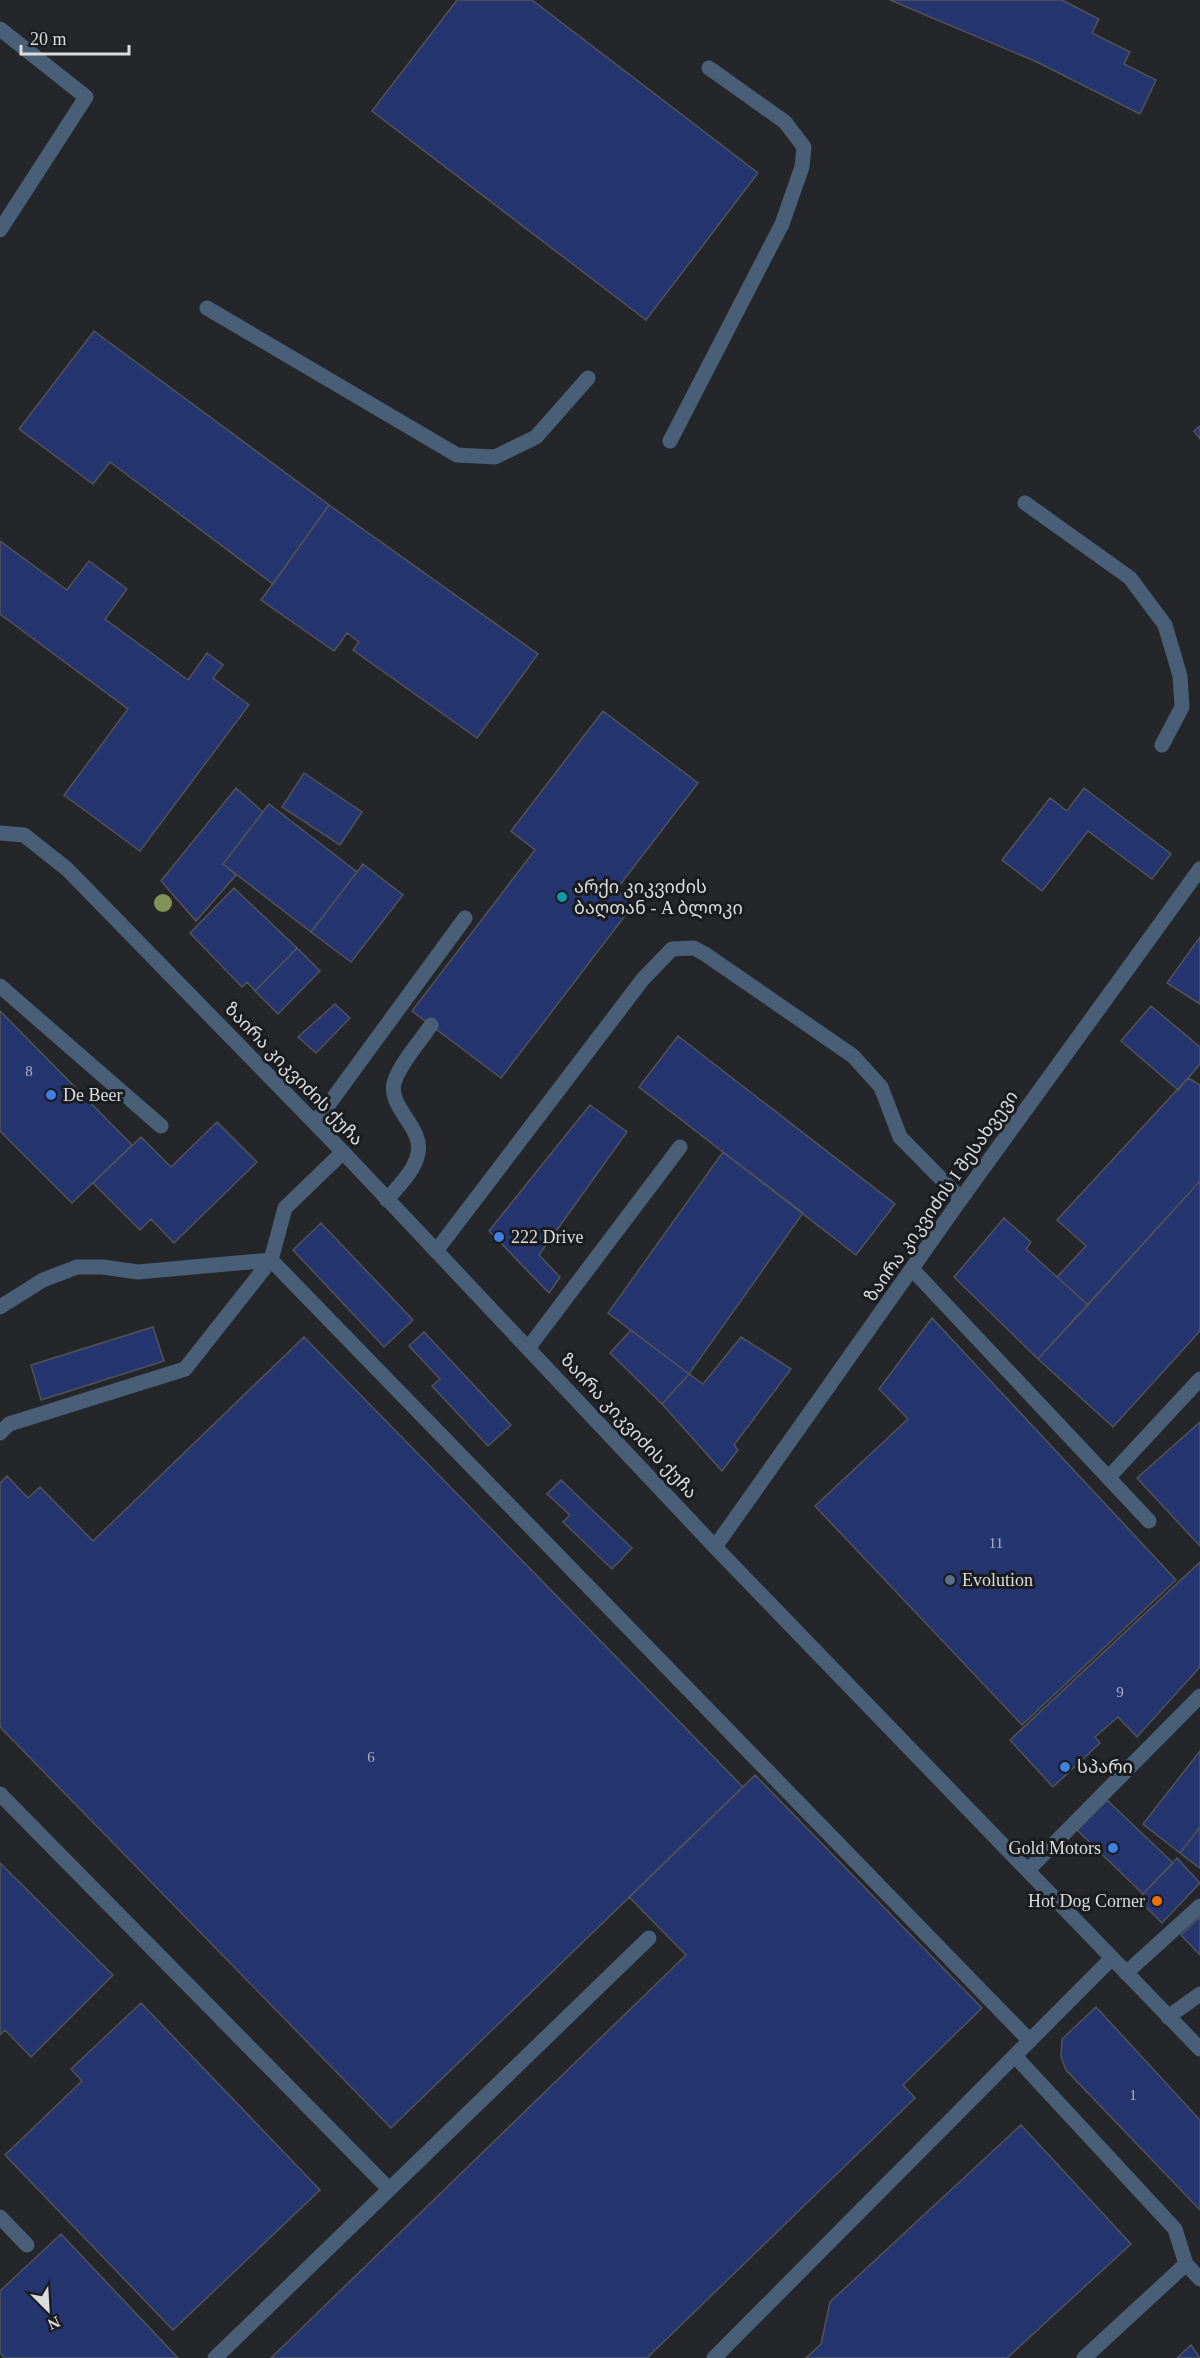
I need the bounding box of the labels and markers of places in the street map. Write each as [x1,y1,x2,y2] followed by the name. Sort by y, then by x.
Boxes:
[574,877,743,919] place label: არქი კიკვიძის ბაღთან - A ბლოკი
[555,890,569,904] marker: არქი კიკვიძის ბაღთან - A ბლოკი
[63,1085,122,1105] place label: De Beer
[44,1088,58,1102] marker: De Beer
[511,1227,583,1247] place label: 222 Drive
[492,1230,506,1244] marker: 222 Drive
[962,1570,1033,1590] place label: Evolution
[943,1573,957,1587] marker: Evolution
[1077,1757,1133,1777] place label: სპარი
[1058,1760,1072,1774] marker: სპარი
[1008,1838,1101,1858] place label: Gold Motors
[1106,1841,1120,1855] marker: Gold Motors
[1028,1891,1145,1911] place label: Hot Dog Corner
[1150,1894,1164,1908] marker: Hot Dog Corner

